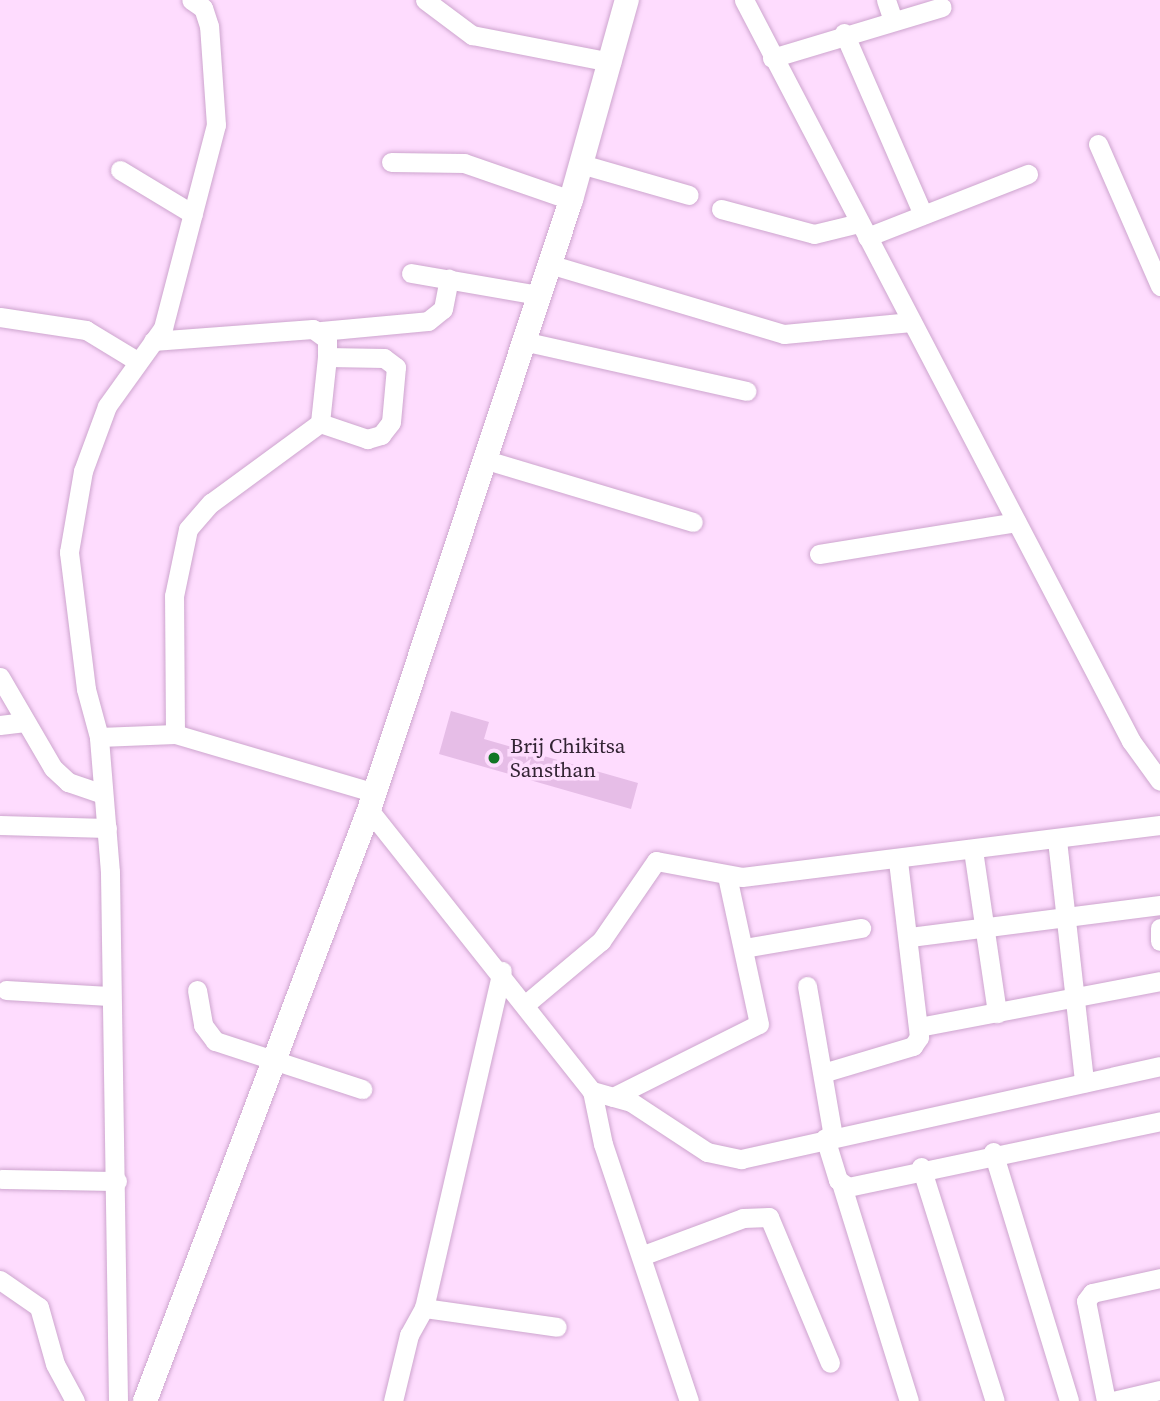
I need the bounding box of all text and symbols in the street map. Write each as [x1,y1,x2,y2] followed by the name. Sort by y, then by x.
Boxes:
[510,733,626,783] place label: Brij Chikitsa Sansthan
[484,748,504,768] marker: Brij Chikitsa Sansthan

